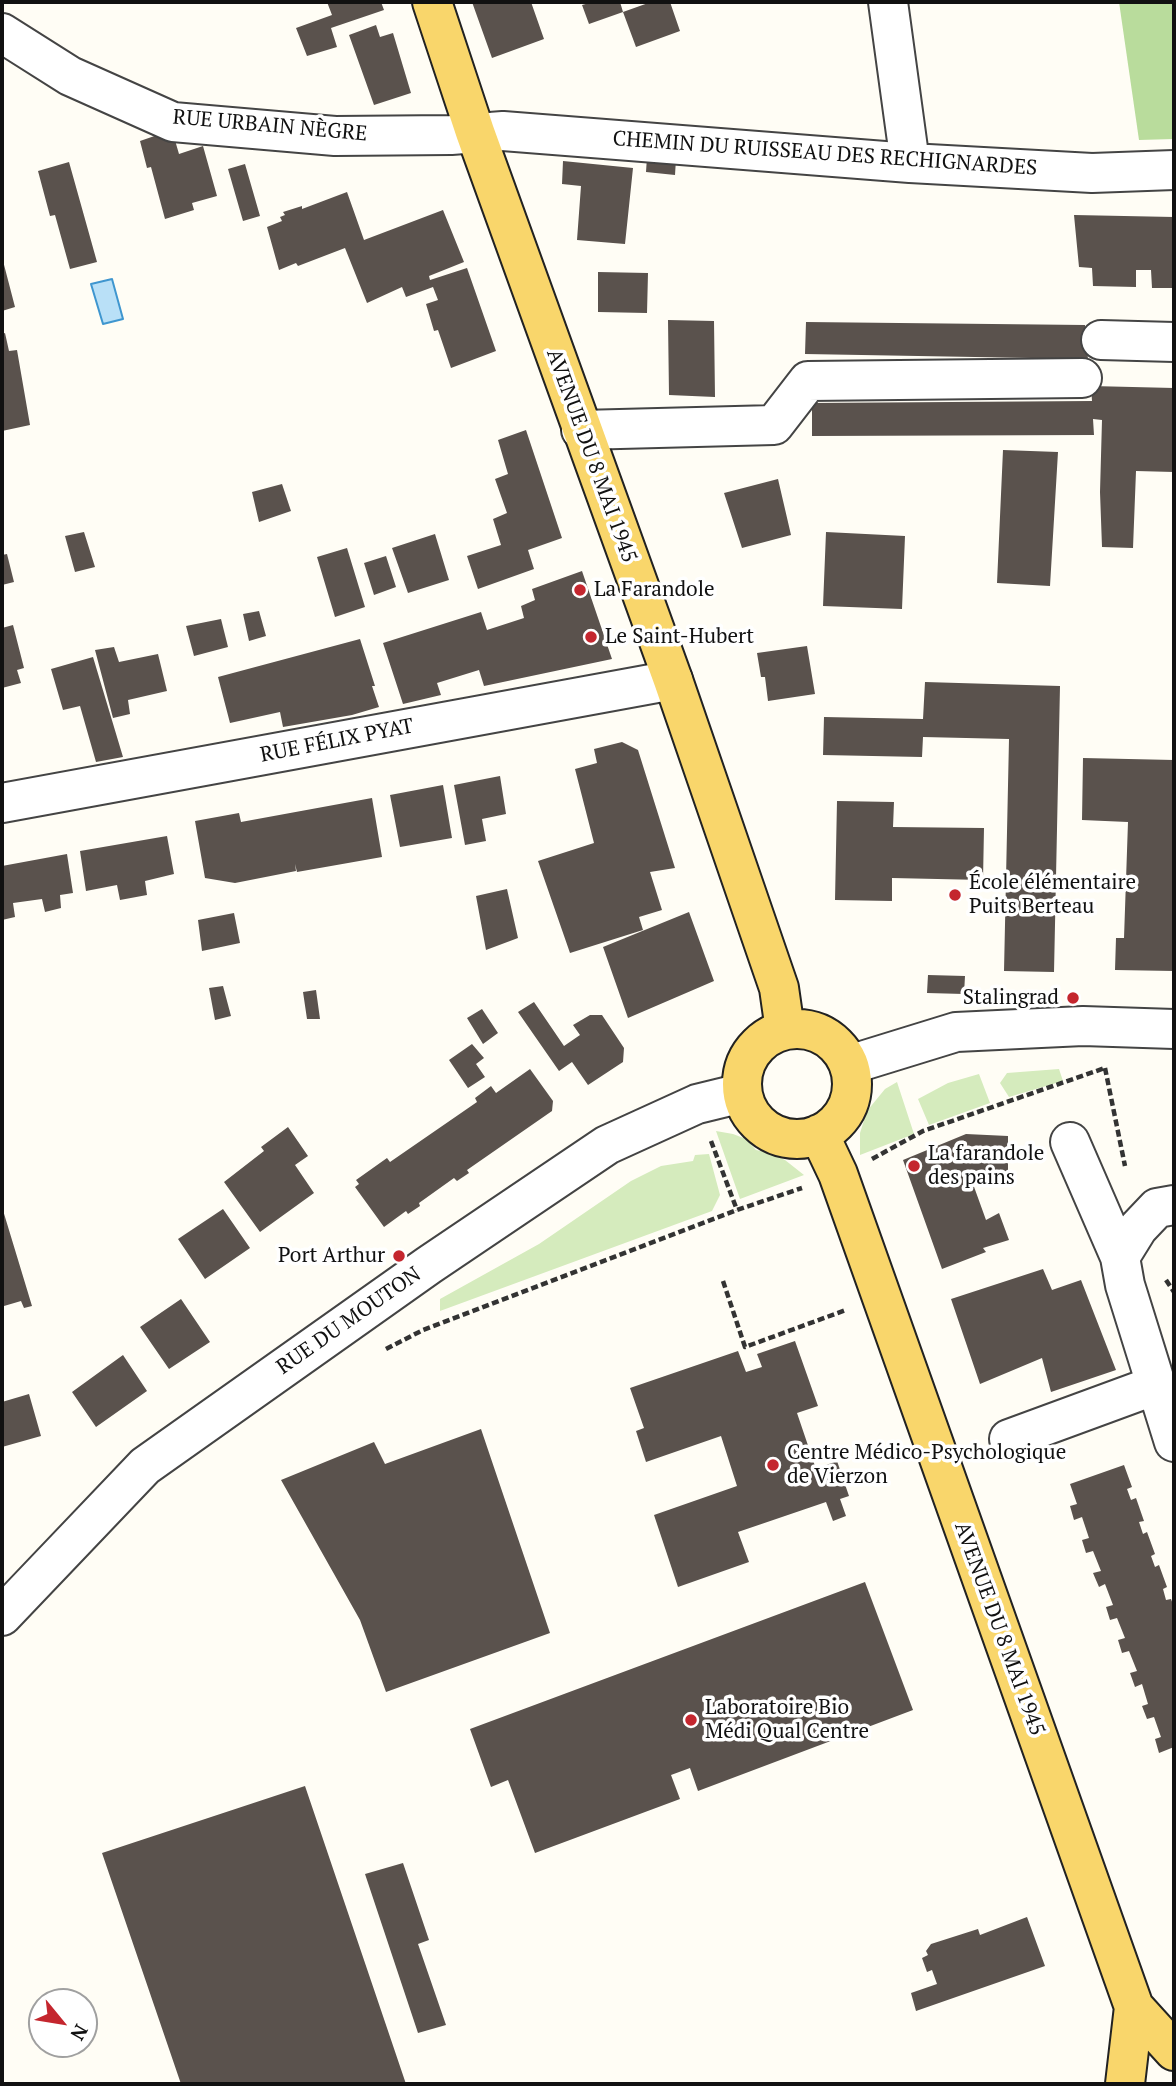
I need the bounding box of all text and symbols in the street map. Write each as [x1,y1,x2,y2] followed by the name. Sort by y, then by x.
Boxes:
[172,105,368,147] street label: RUE URBAIN NÈGRE
[612,127,1038,181] street label: CHEMIN DU RUISSEAU DES RECHIGNARDES
[541,346,641,566] street label: AVENUE DU 8 MAI 1945
[594,577,715,603] place label: La Farandole
[572,582,588,598] marker: La Farandole
[605,624,754,650] place label: Le Saint-Hubert
[583,629,599,645] marker: Le Saint-Hubert
[258,714,416,768] street label: RUE FÉLIX PYAT
[969,870,1136,920] place label: École élémentaire Puits Berteau
[947,887,963,903] marker: École élémentaire Puits Berteau
[963,985,1059,1011] place label: Stalingrad
[1065,990,1081,1006] marker: Stalingrad
[928,1141,1044,1191] place label: La farandole des pains
[906,1158,922,1174] marker: La farandole des pains
[278,1243,385,1269] place label: Port Arthur
[391,1248,407,1264] marker: Port Arthur
[272,1262,426,1380] street label: RUE DU MOUTON
[787,1440,1066,1490] place label: Centre Médico-Psychologique de Vierzon
[765,1457,781,1473] marker: Centre Médico-Psychologique de Vierzon
[949,1519,1049,1739] street label: AVENUE DU 8 MAI 1945
[705,1695,869,1745] place label: Laboratoire Bio Médi Qual Centre
[683,1712,699,1728] marker: Laboratoire Bio Médi Qual Centre
[28,1988,98,2058] north arrow
[65,2020,94,2045] text: N

